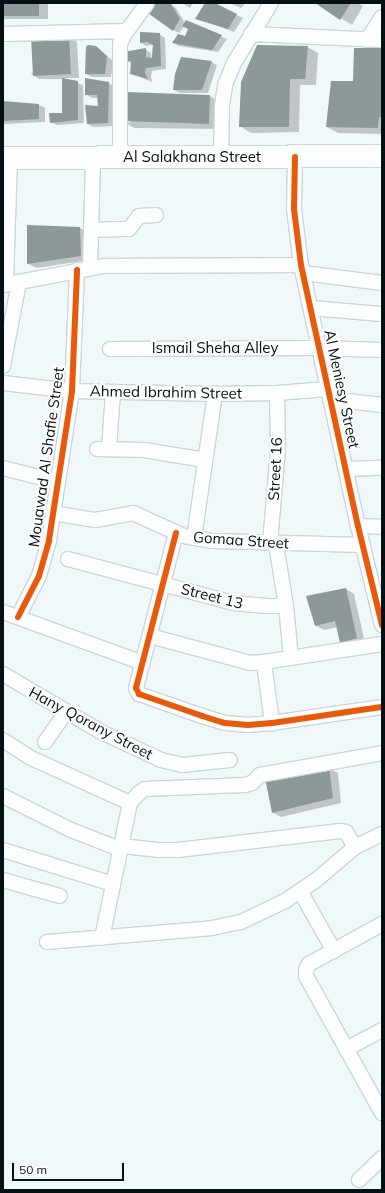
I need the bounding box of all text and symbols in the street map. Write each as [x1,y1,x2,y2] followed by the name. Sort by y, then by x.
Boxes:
[123,148,261,166] street label: Al Salakhana Street
[321,328,363,450] street label: Al Meniesy Street
[152,339,278,357] street label: Ismail Sheha Alley
[24,366,68,548] street label: Mouawad Al Shafie Street
[90,382,242,402] street label: Ahmed Ibrahim Street
[264,437,286,501] street label: Street 16
[192,528,290,552] street label: Gomaa Street
[179,580,245,612] street label: Street 13
[26,683,156,763] street label: Hany Qorany Street
[14,1155,126,1181] scale bar
[19,1162,47,1177] text: 50 m

